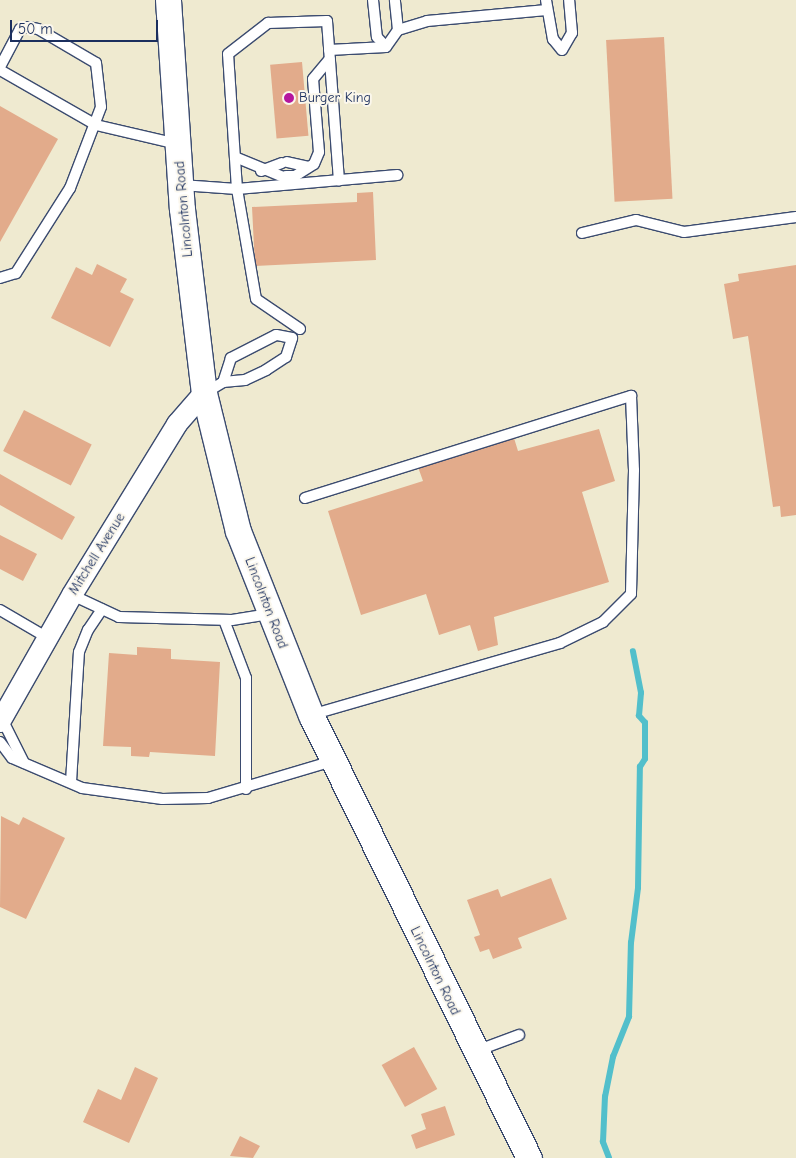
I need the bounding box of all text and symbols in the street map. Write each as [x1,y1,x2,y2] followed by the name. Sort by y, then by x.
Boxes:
[12,10,160,42] scale bar
[18,20,53,38] text: 50 m
[299,90,371,106] place label: Burger King
[283,92,295,104] marker: Burger King
[171,160,197,258] street label: Lincolnton Road
[65,510,129,598] street label: Mitchell Avenue
[241,555,291,651] street label: Lincolnton Road
[406,924,464,1018] street label: Lincolnton Road

